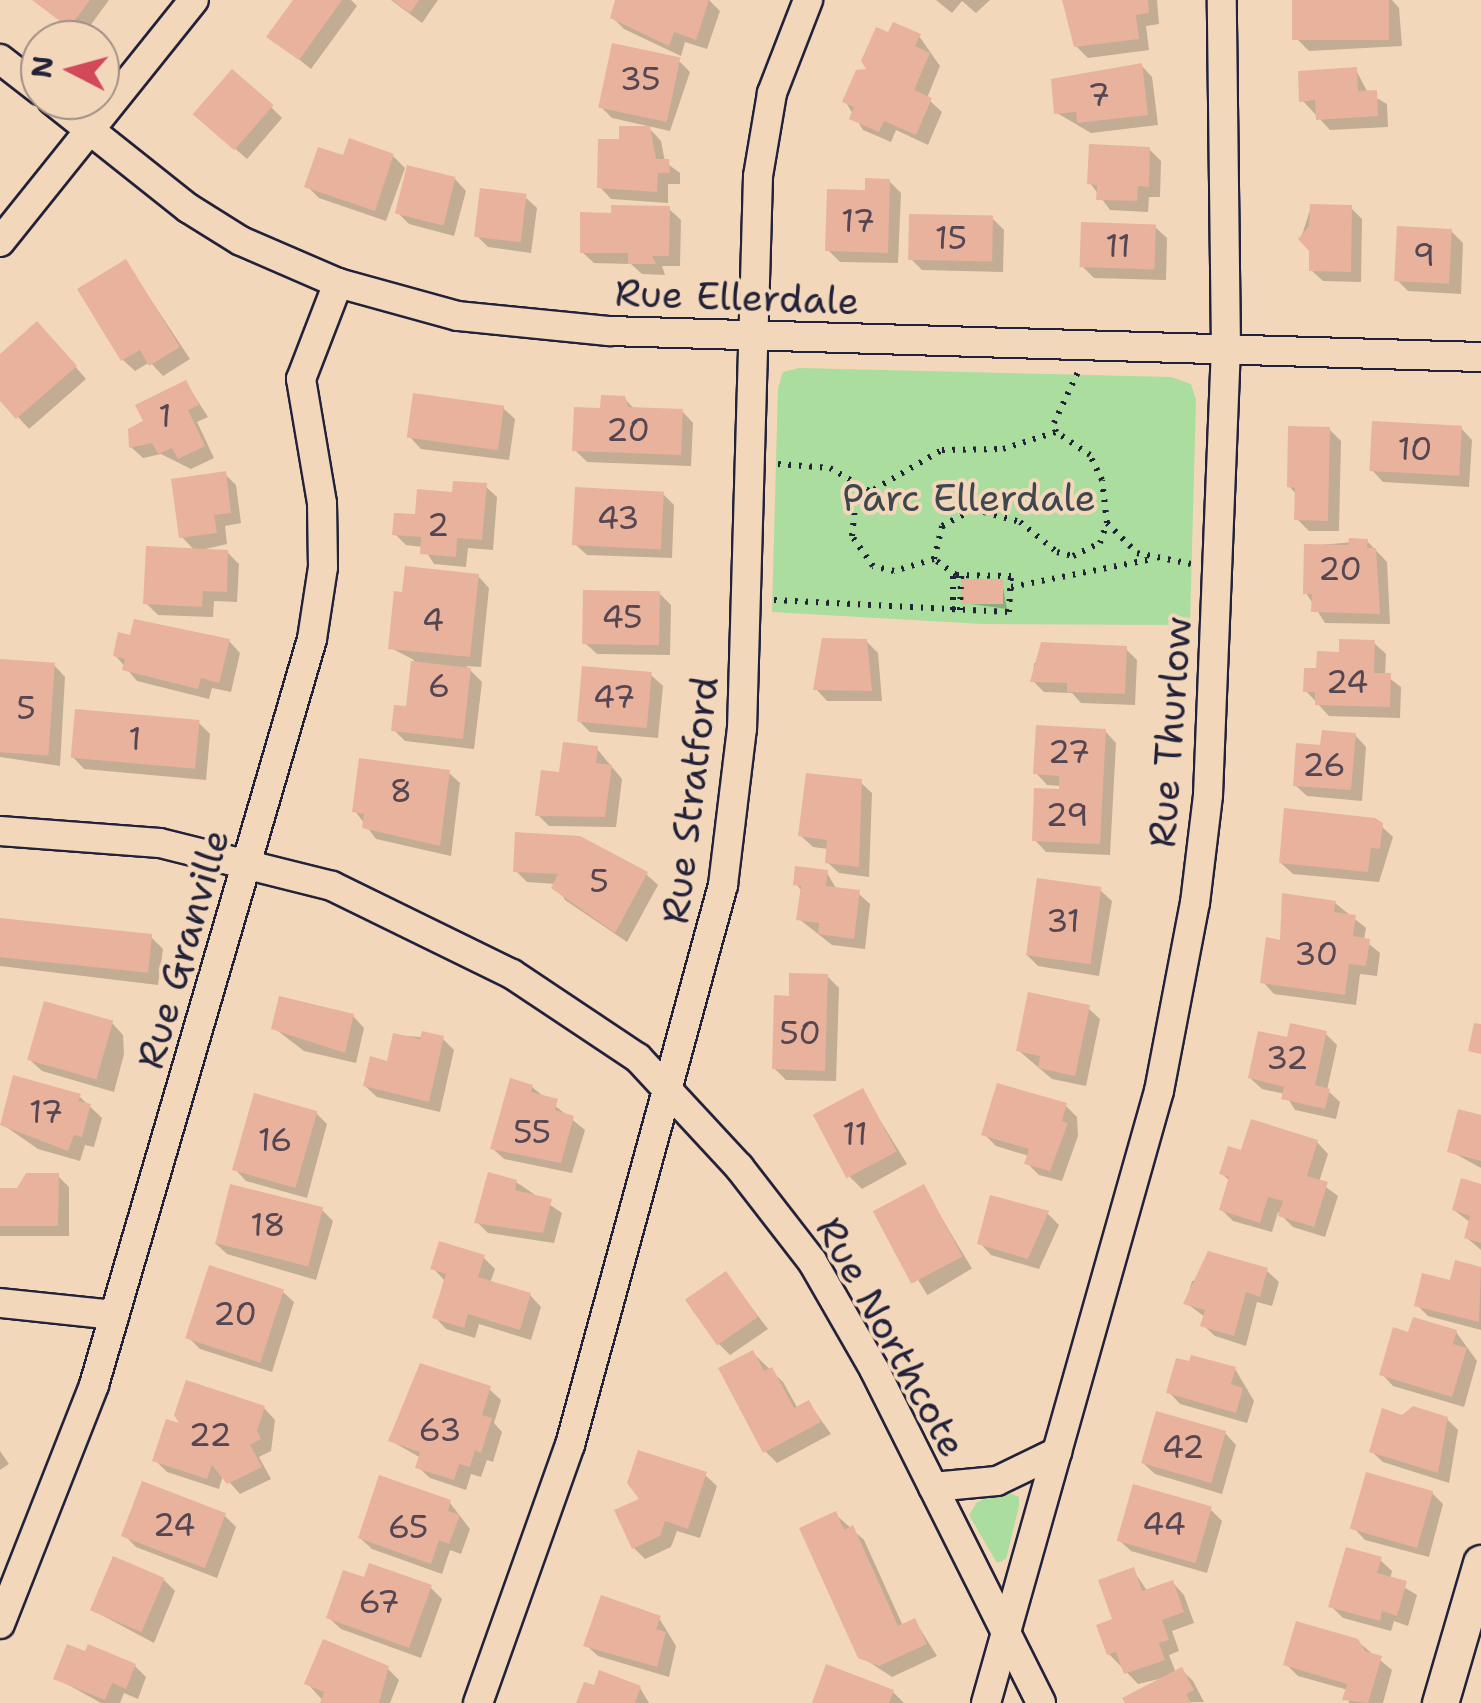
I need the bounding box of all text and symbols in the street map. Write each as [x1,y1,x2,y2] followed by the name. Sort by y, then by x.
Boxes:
[20,20,120,120] north arrow
[22,54,62,80] text: N
[619,60,661,98] house number: 35
[1088,76,1110,114] house number: 7
[841,202,875,240] house number: 17
[935,219,967,257] house number: 15
[1105,227,1131,265] house number: 11
[1413,236,1435,274] house number: 9
[614,270,860,324] street label: Rue Ellerdale
[158,397,172,435] house number: 1
[606,411,650,449] house number: 20
[1398,430,1432,468] house number: 10
[842,475,1096,521] park label: Parc Ellerdale
[597,499,639,537] house number: 43
[427,506,449,544] house number: 2
[1318,550,1362,588] house number: 20
[601,598,643,636] house number: 45
[422,601,444,639] house number: 4
[1139,615,1201,849] street label: Rue Thurlow
[1326,663,1368,701] house number: 24
[428,667,450,705] house number: 6
[652,674,728,926] street label: Rue Stratford
[593,678,635,716] house number: 47
[16,689,36,727] house number: 5
[128,720,142,758] house number: 1
[1048,733,1090,771] house number: 27
[1302,746,1346,784] house number: 26
[390,772,412,810] house number: 8
[1045,796,1089,834] house number: 29
[127,824,239,1074] street label: Rue Granville
[589,862,609,900] house number: 5
[1046,902,1080,940] house number: 31
[1294,935,1338,973] house number: 30
[779,1014,821,1052] house number: 50
[1266,1039,1308,1077] house number: 32
[29,1093,63,1131] house number: 17
[513,1113,551,1151] house number: 55
[842,1115,868,1153] house number: 11
[258,1121,292,1159] house number: 16
[250,1206,286,1244] house number: 18
[806,1209,976,1465] street label: Rue Northcote
[213,1295,257,1333] house number: 20
[419,1411,461,1449] house number: 63
[188,1416,232,1454] house number: 22
[1162,1428,1204,1466] house number: 42
[1142,1505,1186,1543] house number: 44
[153,1506,195,1544] house number: 24
[388,1508,428,1546] house number: 65
[358,1583,400,1621] house number: 67

